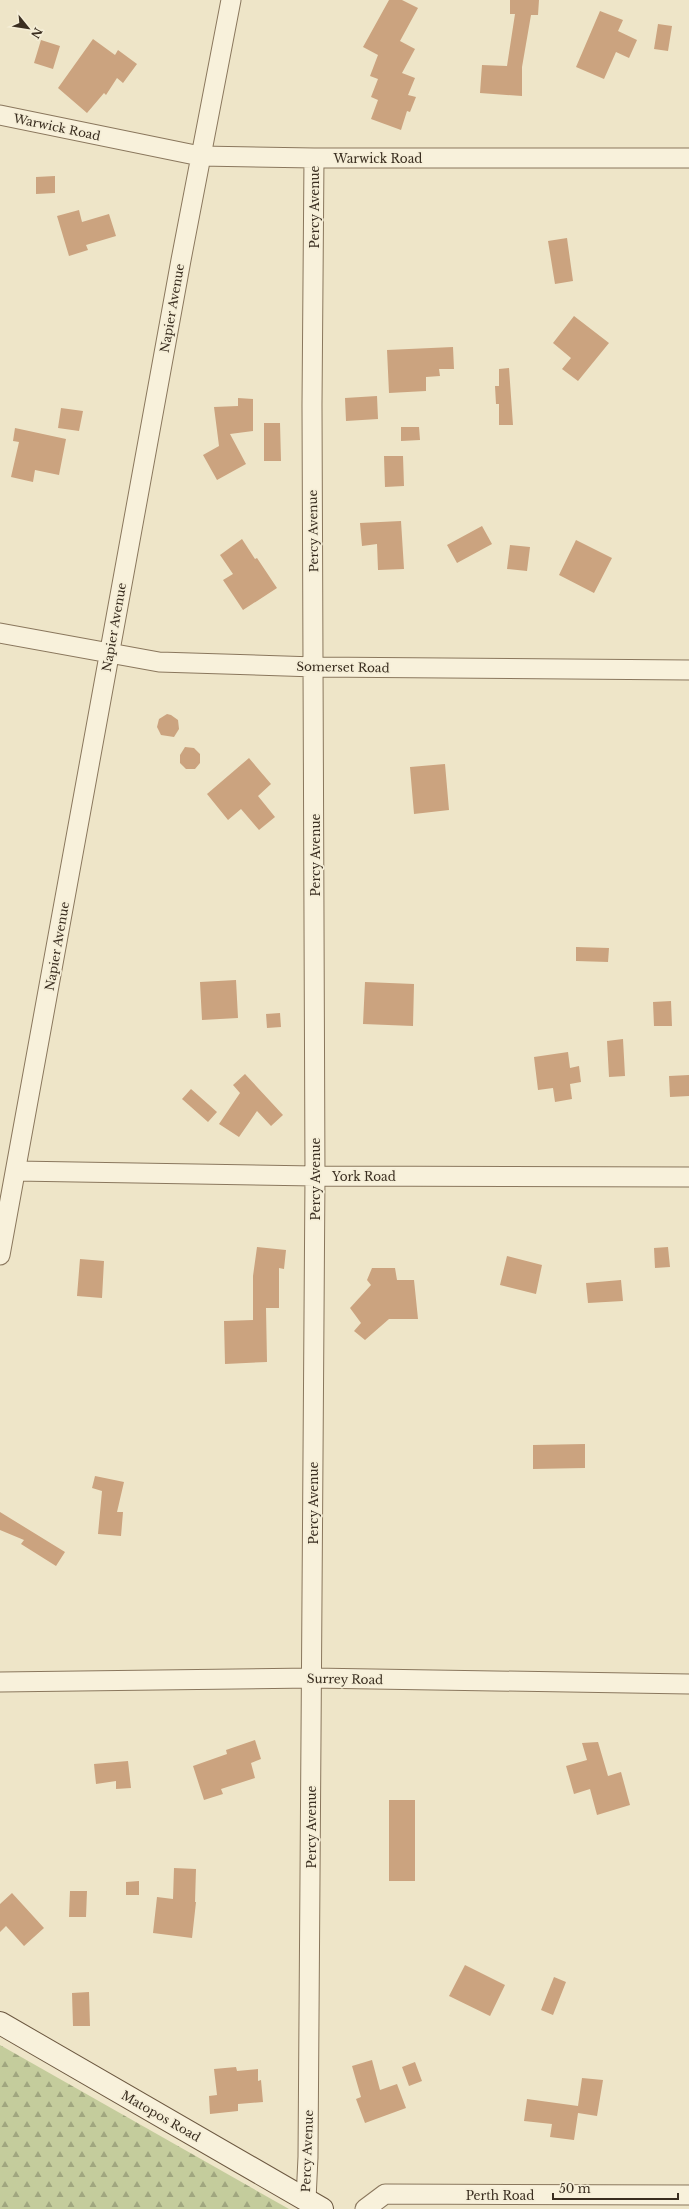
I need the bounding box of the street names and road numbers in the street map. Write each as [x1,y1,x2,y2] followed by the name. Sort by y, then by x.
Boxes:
[11,110,102,144] street label: Warwick Road
[333,151,422,166] street label: Warwick Road
[307,166,322,248] street label: Percy Avenue
[157,262,187,354] street label: Napier Avenue
[305,489,321,573] street label: Percy Avenue
[99,581,129,673] street label: Napier Avenue
[296,659,390,675] street label: Somerset Road
[308,814,323,896] street label: Percy Avenue
[42,900,72,992] street label: Napier Avenue
[308,1138,323,1220] street label: Percy Avenue
[331,1169,396,1184] street label: York Road
[306,1462,321,1544] street label: Percy Avenue
[307,1671,383,1687] street label: Surrey Road
[304,1786,319,1868] street label: Percy Avenue
[119,2087,203,2145] street label: Matopos Road
[298,2109,316,2193] street label: Percy Avenue
[466,2188,534,2203] street label: Perth Road

